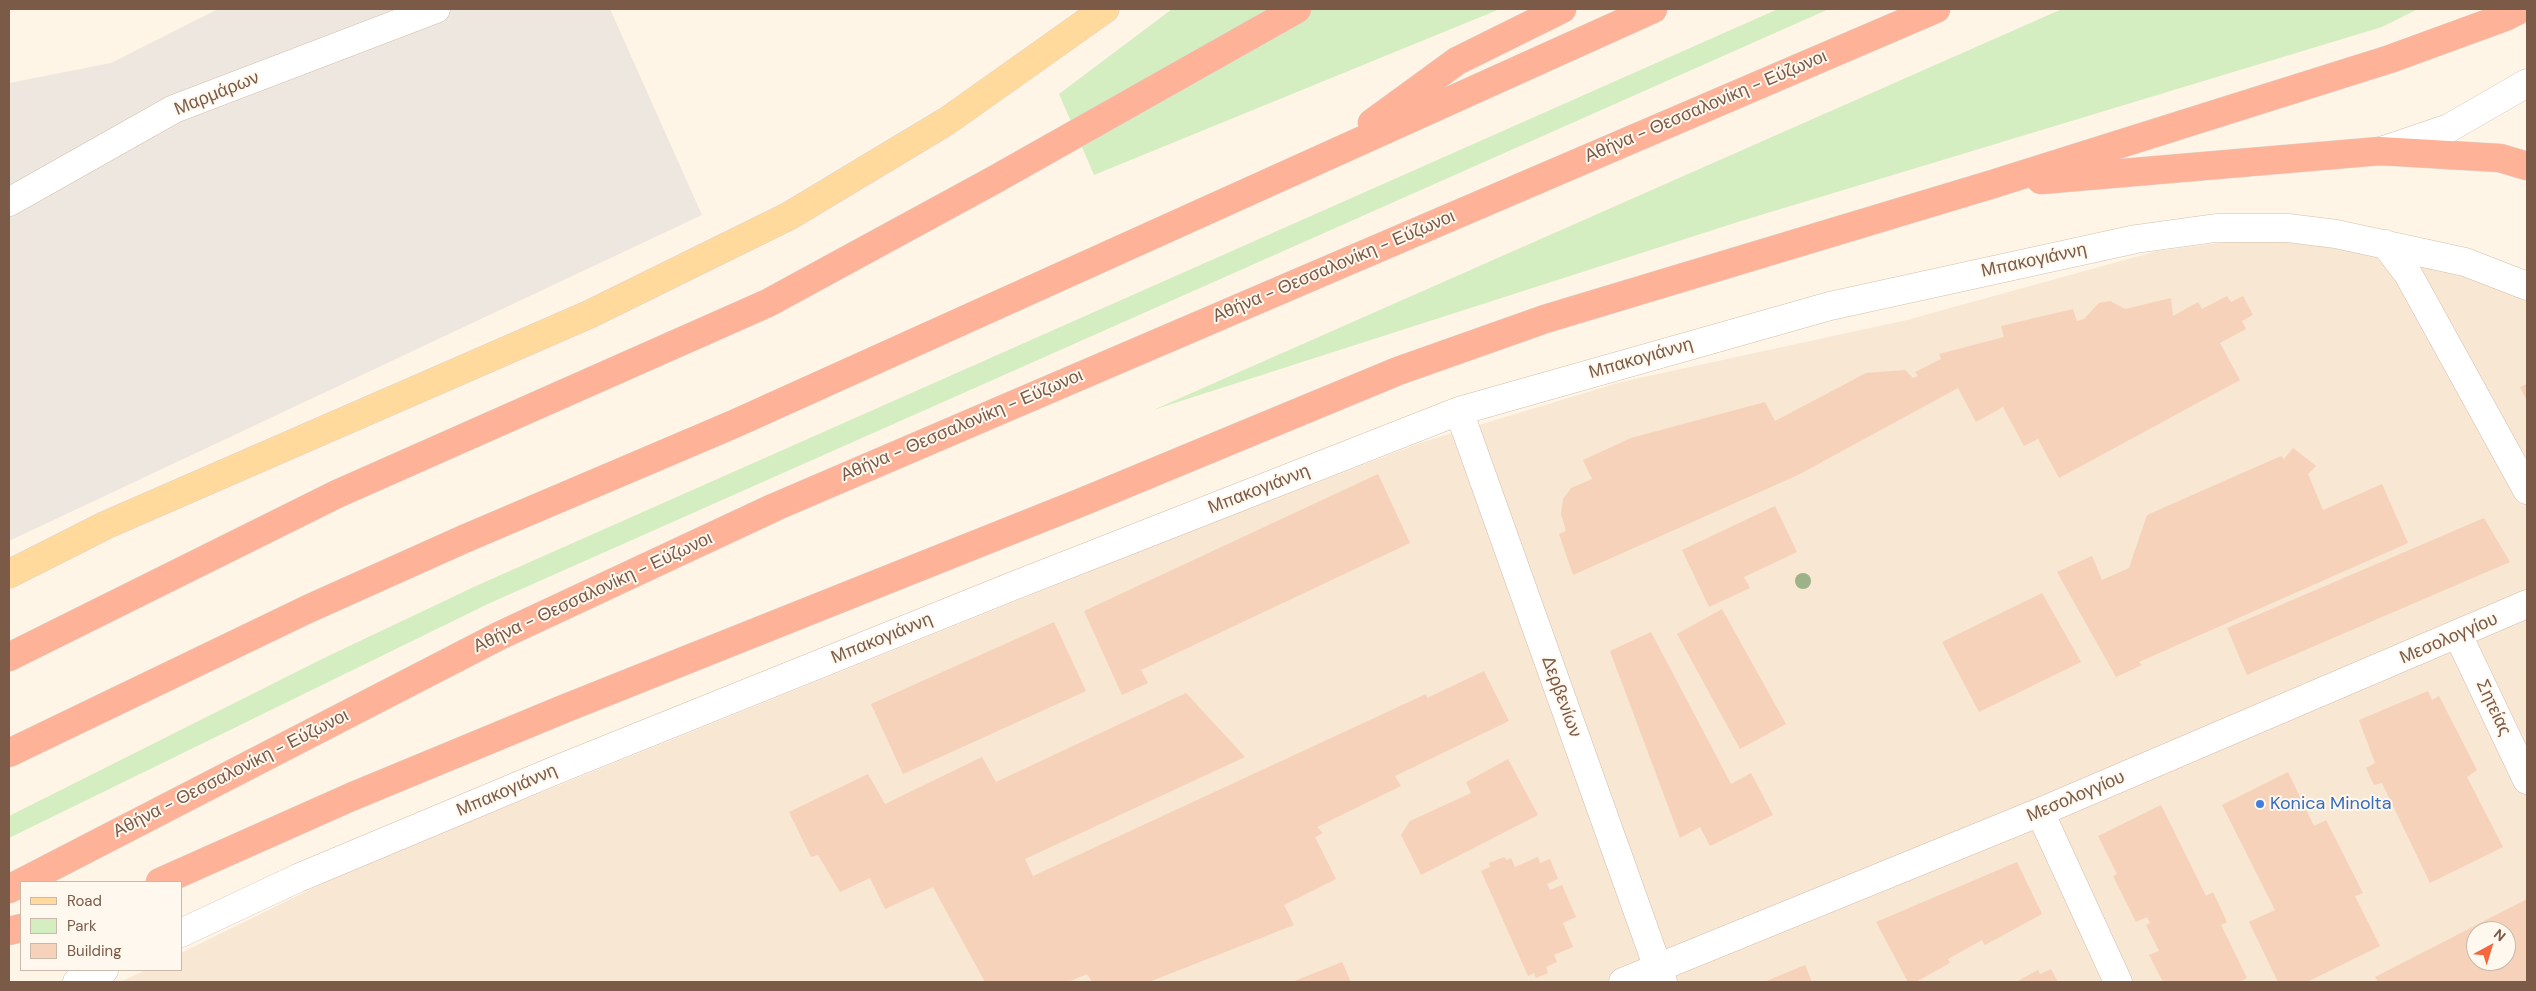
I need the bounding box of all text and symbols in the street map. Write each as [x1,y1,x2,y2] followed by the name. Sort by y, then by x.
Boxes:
[1582,46,1830,168] street label: Αθήνα - Θεσσαλονίκη - Εύζωνοι
[171,67,263,121] street label: Μαρμάρων
[1210,206,1458,328] street label: Αθήνα - Θεσσαλονίκη - Εύζωνοι
[1979,239,2089,283] street label: Μπακογιάννη
[1586,334,1696,384] street label: Μπακογιάννη
[838,365,1086,487] street label: Αθήνα - Θεσσαλονίκη - Εύζωνοι
[1205,461,1313,519] street label: Μπακογιάννη
[470,528,716,658] street label: Αθήνα - Θεσσαλονίκη - Εύζωνοι
[828,609,936,669] street label: Μπακογιάννη
[2397,609,2501,669] street label: Μεσολογγίου
[1536,654,1586,740] street label: Δερβενίων
[2471,677,2515,739] street label: Σητείας
[110,705,352,843] street label: Αθήνα - Θεσσαλονίκη - Εύζωνοι
[453,760,561,822] street label: Μπακογιάννη
[2024,767,2128,827] street label: Μεσολογγίου
[2270,793,2391,815] place label: Konica Minolta
[2254,798,2266,810] marker: Konica Minolta
[20,881,182,971] legend
[67,891,102,911] text: Road
[67,916,97,936] text: Park
[2466,921,2516,971] north arrow
[2490,925,2509,945] text: N
[67,941,122,961] text: Building

